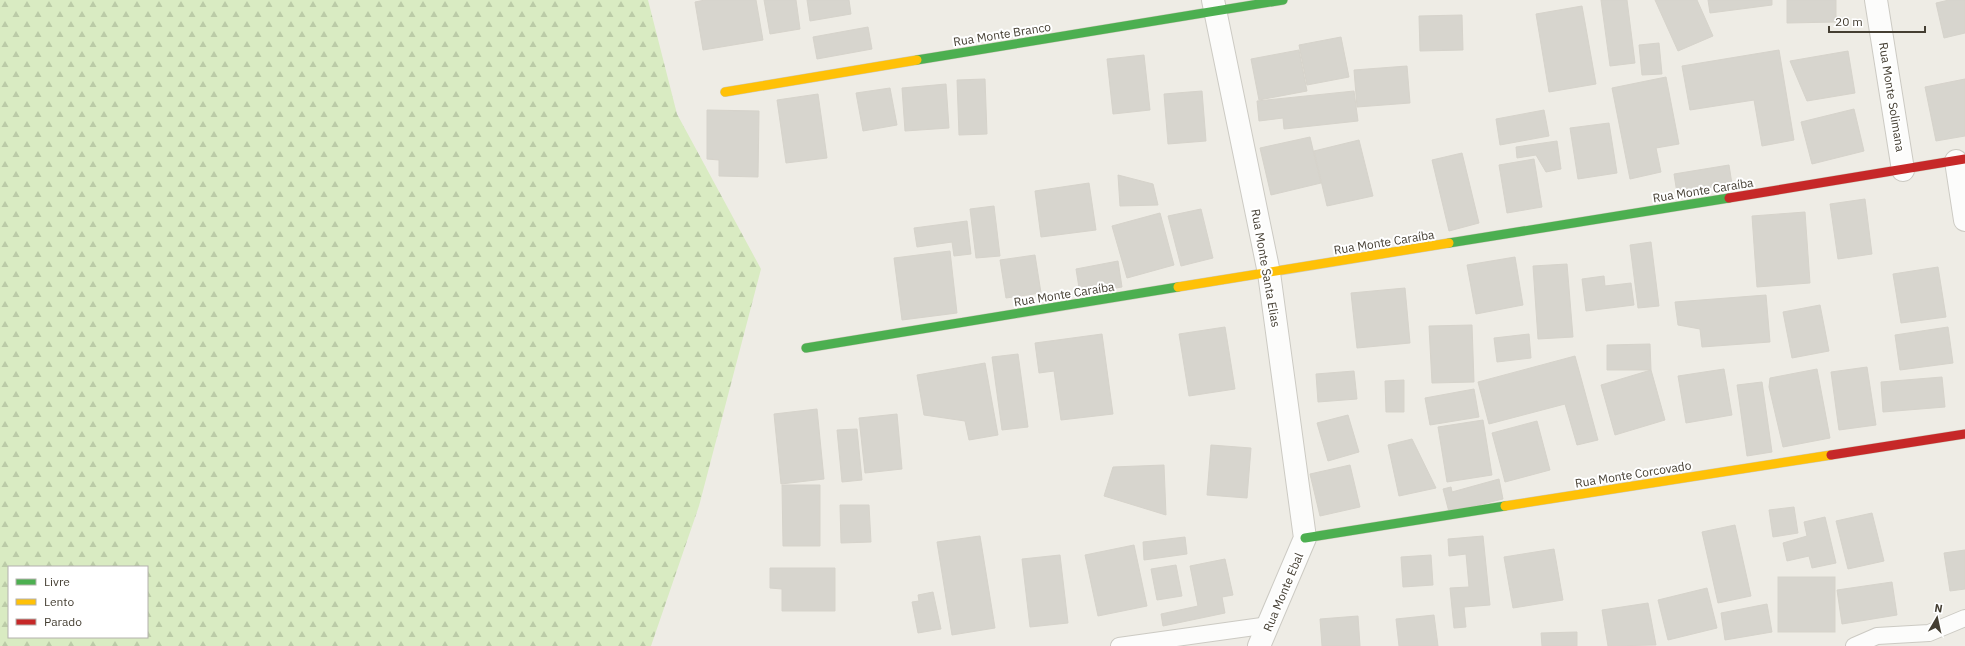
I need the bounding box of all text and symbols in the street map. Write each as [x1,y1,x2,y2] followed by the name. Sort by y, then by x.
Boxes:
[1829,8,1925,34] scale bar
[1835,14,1863,29] text: 20 m
[952,19,1052,49] street label: Rua Monte Branco
[1876,41,1908,153] street label: Rua Monte Solimana
[1652,175,1755,205] street label: Rua Monte Caraíba
[1248,208,1284,328] street label: Rua Monte Santa Elias
[1333,227,1436,257] street label: Rua Monte Caraíba
[1013,279,1116,309] street label: Rua Monte Caraíba
[1574,457,1693,491] street label: Rua Monte Corcovado
[1260,550,1306,634] street label: Rua Monte Ebal
[8,566,148,638] legend
[44,574,70,589] text: Livre
[44,594,74,609] text: Lento
[1917,598,1957,638] north arrow
[1934,601,1944,616] text: N
[44,614,82,629] text: Parado

